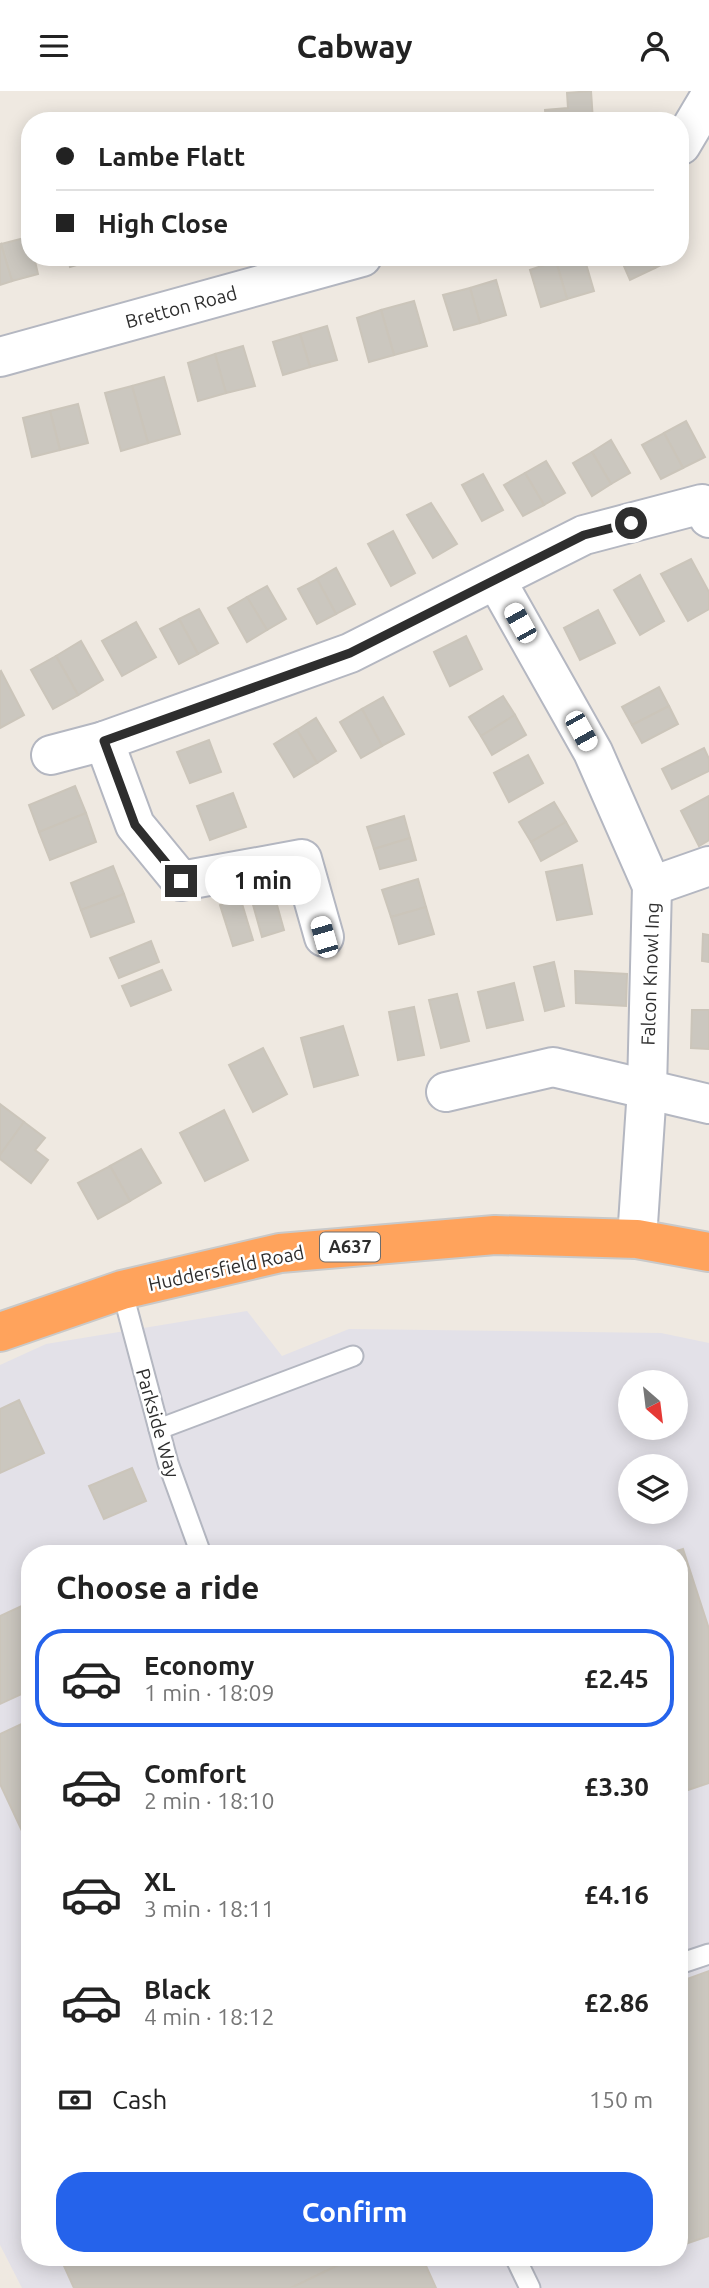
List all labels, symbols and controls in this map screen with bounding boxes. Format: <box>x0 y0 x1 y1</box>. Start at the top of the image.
icon: menu <box>35 27 73 65</box>
icon: person <box>636 27 674 65</box>
text: Cabway <box>297 28 412 64</box>
text: Lambe Flatt <box>98 142 245 171</box>
text: High Close <box>98 209 228 238</box>
street label: Bretton Road <box>123 282 239 332</box>
route start <box>615 507 647 539</box>
car <box>501 600 540 646</box>
car <box>562 708 601 754</box>
callout: 1 min <box>206 857 321 905</box>
route end <box>165 865 197 897</box>
text: 1 min <box>234 868 292 893</box>
street label: Falcon Knowl Ing <box>637 902 663 1046</box>
car <box>309 914 340 960</box>
road number: A637 <box>320 1233 380 1261</box>
street label: Huddersfield Road <box>146 1241 306 1295</box>
street label: Parkside Way <box>132 1366 184 1480</box>
north arrow <box>618 1370 688 1440</box>
map controls <box>618 1370 688 1524</box>
button: layers <box>618 1454 688 1524</box>
text: Choose a ride <box>56 1569 259 1605</box>
icon: car <box>60 1647 123 1710</box>
text: Economy <box>144 1651 254 1680</box>
text: £2.45 <box>584 1664 649 1693</box>
text: 1 min · 18:09 <box>144 1680 275 1705</box>
icon: car <box>60 1755 123 1818</box>
text: Comfort <box>144 1759 247 1788</box>
text: £3.30 <box>584 1772 649 1801</box>
text: 2 min · 18:10 <box>144 1788 275 1813</box>
icon: car <box>60 1863 123 1926</box>
text: XL <box>144 1867 175 1896</box>
text: £4.16 <box>584 1880 649 1909</box>
text: 3 min · 18:11 <box>144 1896 275 1921</box>
icon: car <box>60 1971 123 2034</box>
text: Black <box>144 1975 211 2004</box>
text: £2.86 <box>584 1988 649 2017</box>
text: 4 min · 18:12 <box>144 2004 275 2029</box>
icon: cash <box>56 2081 94 2119</box>
text: Cash <box>112 2085 167 2114</box>
text: 150 m <box>589 2087 653 2112</box>
button: Confirm <box>56 2172 653 2252</box>

